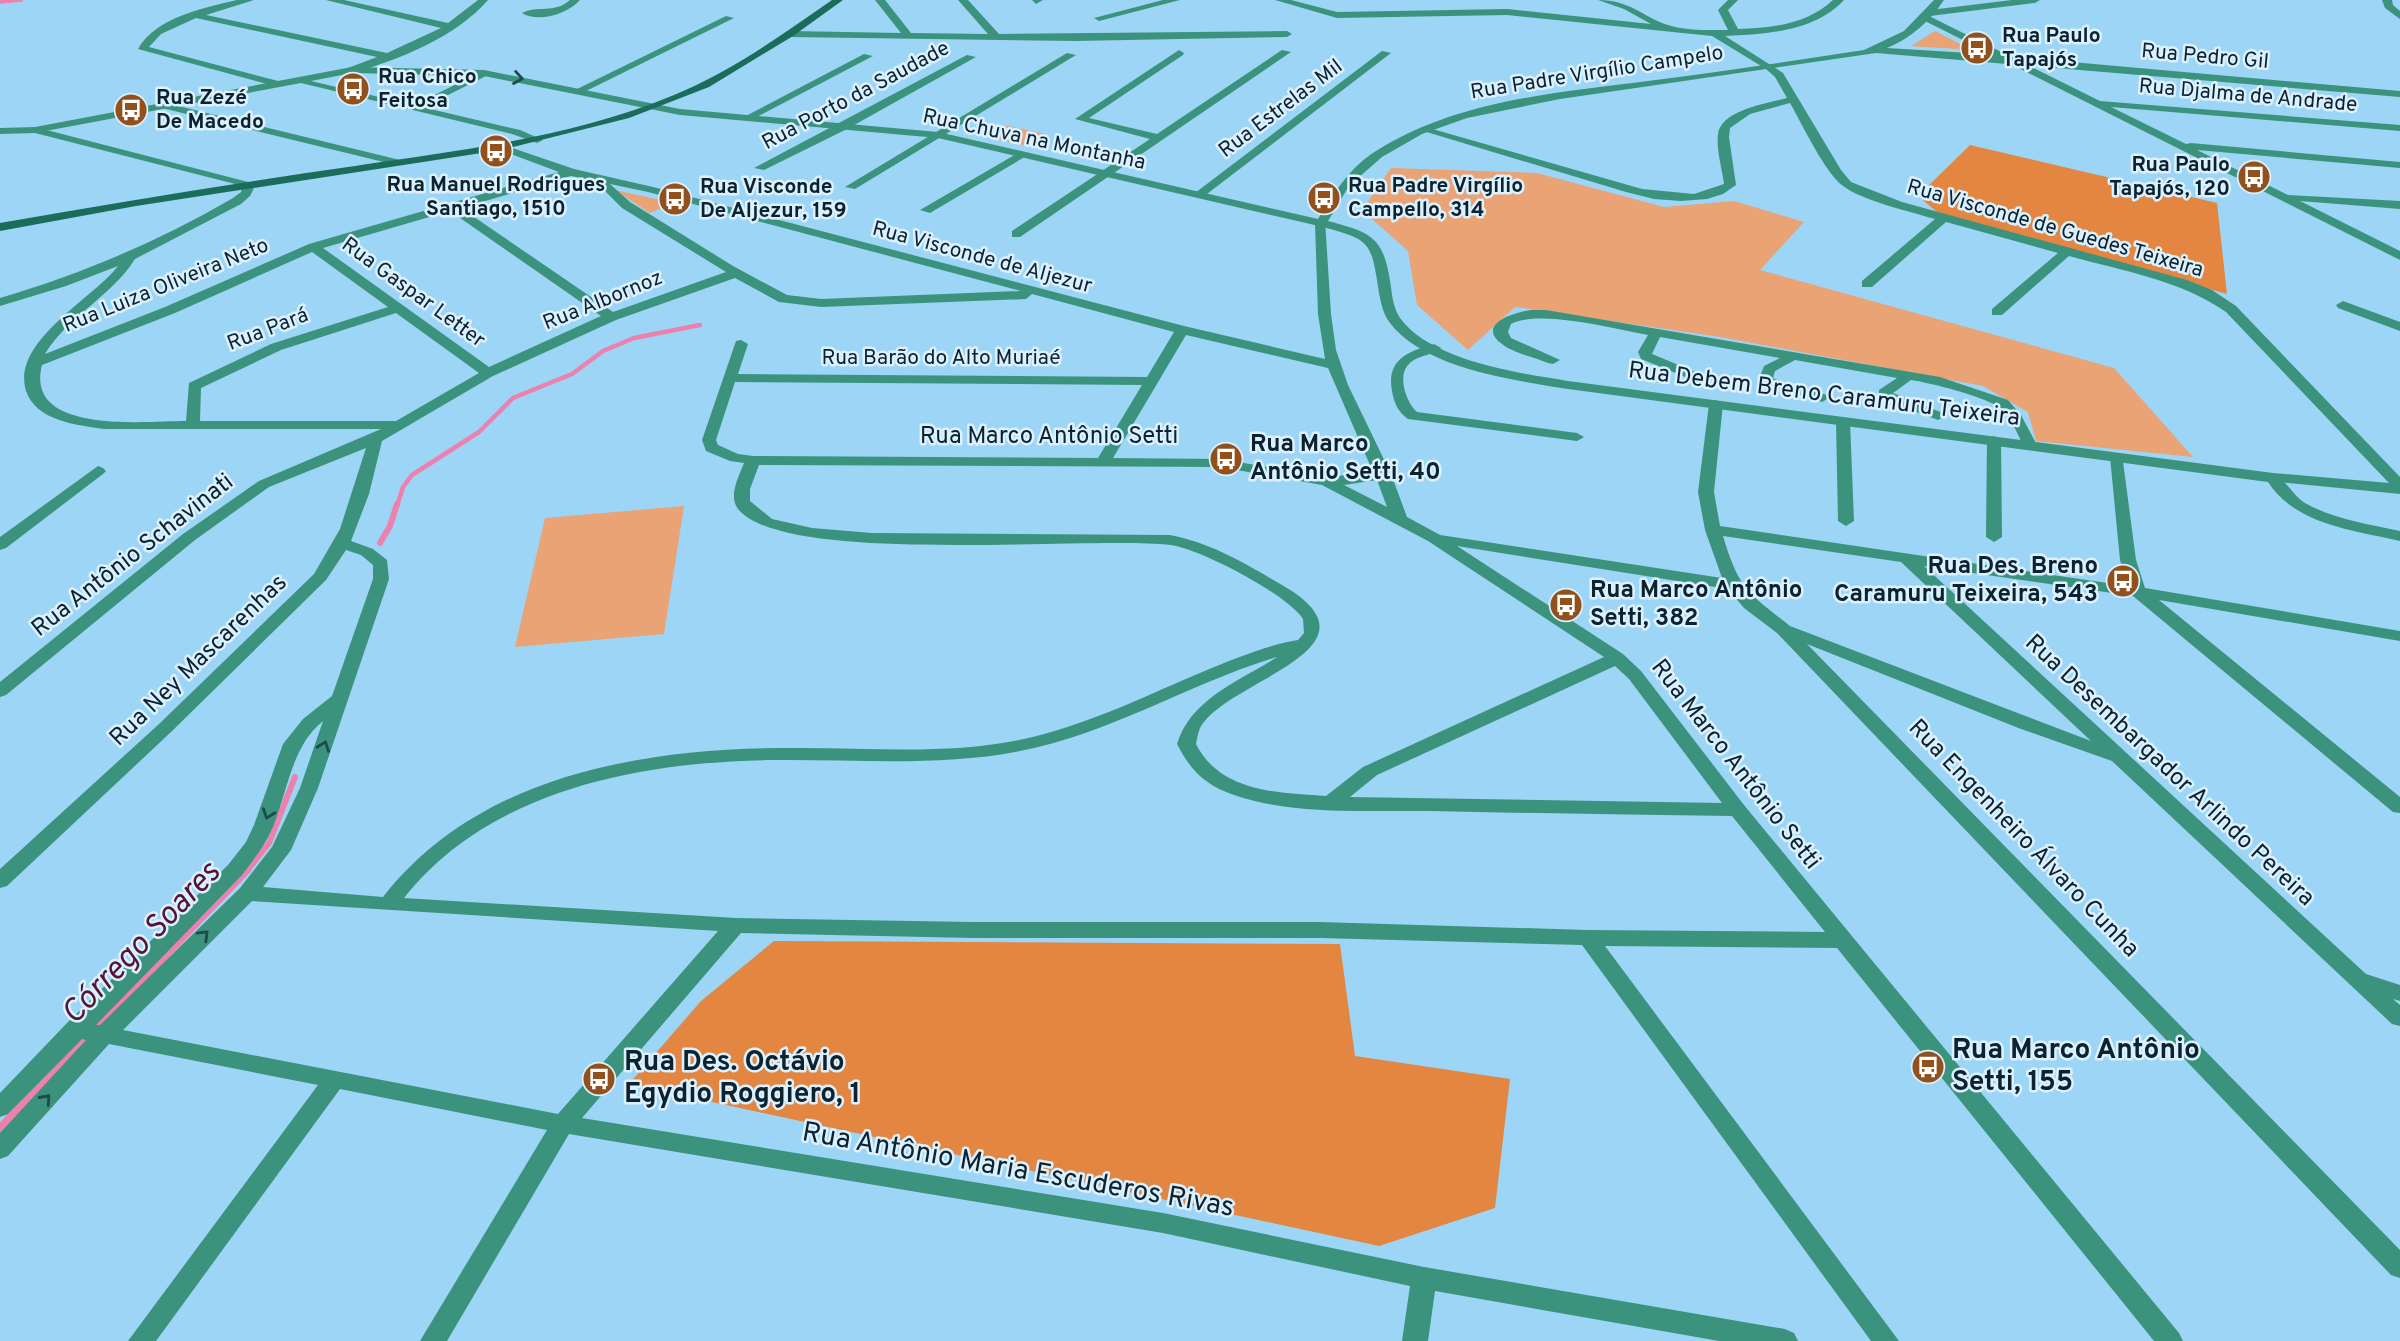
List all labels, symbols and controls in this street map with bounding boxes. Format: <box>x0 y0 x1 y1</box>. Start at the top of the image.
place label: Rua Paulo Tapajós <box>2002 23 2101 74</box>
bus stop icon: Rua Paulo Tapajós <box>1958 29 1996 67</box>
street label: Rua Porto da Saudade <box>757 35 955 157</box>
street label: Rua Pedro Gil <box>2140 38 2270 76</box>
street label: Rua Padre Virgílio Campelo <box>1469 40 1725 106</box>
street label: Rua Estrelas Mil <box>1214 54 1348 164</box>
place label: Rua Chico Feitosa <box>378 64 477 115</box>
bus stop icon: Rua Chico Feitosa <box>334 70 372 108</box>
one-way arrow <box>512 70 524 85</box>
street label: Rua Djalma de Andrade <box>2138 73 2358 119</box>
place label: Rua Zezé De Macedo <box>156 85 264 136</box>
bus stop icon: Rua Zezé De Macedo <box>112 91 150 129</box>
street label: Rua Chuva na Montanha <box>920 103 1148 177</box>
bus stop icon: Rua Manuel Rodrigues Santiago, 1510 <box>477 132 515 170</box>
place label: Rua Paulo Tapajós, 120 <box>2109 152 2230 203</box>
bus stop icon: Rua Paulo Tapajós, 120 <box>2235 158 2273 196</box>
place label: Rua Manuel Rodrigues Santiago, 1510 <box>387 172 605 223</box>
place label: Rua Padre Virgílio Campello, 314 <box>1348 173 1523 224</box>
place label: Rua Visconde De Aljezur, 159 <box>700 174 847 225</box>
street label: Rua Visconde de Guedes Teixeira <box>1904 174 2206 284</box>
bus stop icon: Rua Padre Virgílio Campello, 314 <box>1305 179 1343 217</box>
bus stop icon: Rua Visconde De Aljezur, 159 <box>656 180 694 218</box>
street label: Rua Visconde de Aljezur <box>869 216 1095 300</box>
street label: Rua Luiza Oliveira Neto <box>59 232 273 340</box>
street label: Rua Gaspar Letter <box>336 232 490 354</box>
street label: Rua Albornoz <box>539 265 667 337</box>
street label: Rua Pará <box>224 302 312 358</box>
street label: Rua Barão do Alto Muriaé <box>821 345 1061 372</box>
street label: Rua Debem Breno Caramuru Teixeira <box>1626 356 2022 434</box>
street label: Rua Marco Antônio Setti <box>920 422 1178 452</box>
place label: Rua Marco Antônio Setti, 40 <box>1250 430 1441 488</box>
bus stop icon: Rua Marco Antônio Setti, 40 <box>1207 440 1245 478</box>
street label: Rua Antônio Schavinati <box>26 468 240 644</box>
place label: Rua Des. Breno Caramuru Teixeira, 543 <box>1834 552 2098 610</box>
bus stop icon: Rua Des. Breno Caramuru Teixeira, 543 <box>2104 562 2142 600</box>
street label: Rua Ney Mascarenhas <box>104 569 294 753</box>
place label: Rua Marco Antônio Setti, 382 <box>1590 576 1802 634</box>
bus stop icon: Rua Marco Antônio Setti, 382 <box>1547 586 1585 624</box>
street label: Rua Desembargador Arlindo Pereira <box>2018 629 2320 913</box>
street label: Rua Marco Antônio Setti <box>1644 654 1826 876</box>
street label: Rua Engenheiro Álvaro Cunha <box>1901 712 2146 964</box>
one-way arrow <box>315 741 329 753</box>
one-way arrow <box>262 808 276 820</box>
water label: Córrego Soares <box>54 853 230 1034</box>
one-way arrow <box>196 931 209 944</box>
place label: Rua Marco Antônio Setti, 155 <box>1952 1033 2200 1101</box>
place label: Rua Des. Octávio Egydio Roggiero, 1 <box>624 1045 861 1113</box>
bus stop icon: Rua Marco Antônio Setti, 155 <box>1909 1048 1947 1086</box>
bus stop icon: Rua Des. Octávio Egydio Roggiero, 1 <box>580 1060 618 1098</box>
one-way arrow <box>38 1094 50 1107</box>
street label: Rua Antônio Maria Escuderos Rivas <box>799 1115 1237 1227</box>

